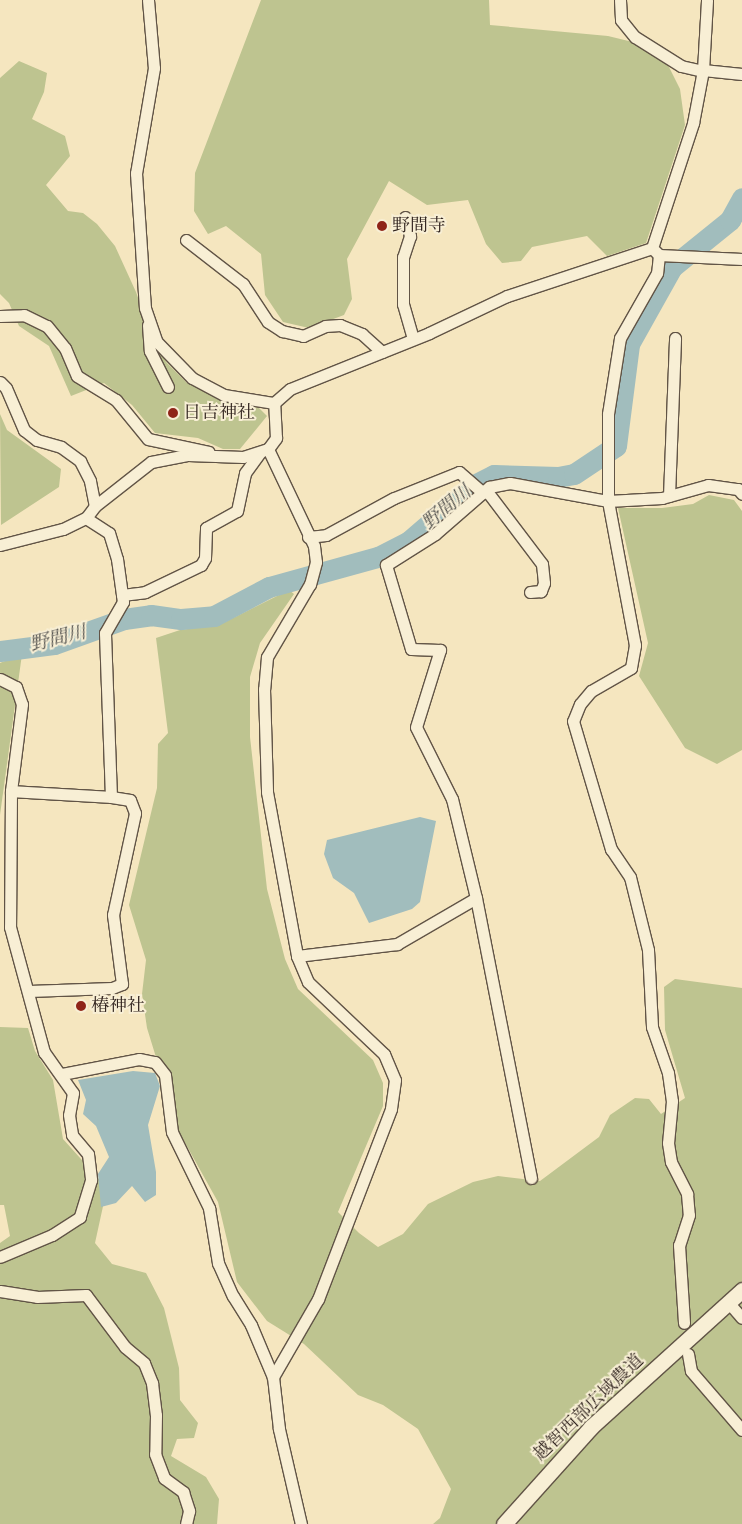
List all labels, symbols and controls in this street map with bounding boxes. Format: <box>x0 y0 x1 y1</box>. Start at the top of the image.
place label: 野間寺 <box>392 215 446 237</box>
marker: 野間寺 <box>376 220 388 232</box>
place label: 日吉神社 <box>183 402 255 424</box>
marker: 日吉神社 <box>167 407 179 419</box>
water label: 野間川 <box>418 481 476 535</box>
water label: 野間川 <box>28 621 88 657</box>
place label: 椿神社 <box>91 995 145 1017</box>
marker: 椿神社 <box>75 1000 87 1012</box>
street label: 越智西部広域農道 <box>530 1350 648 1466</box>

